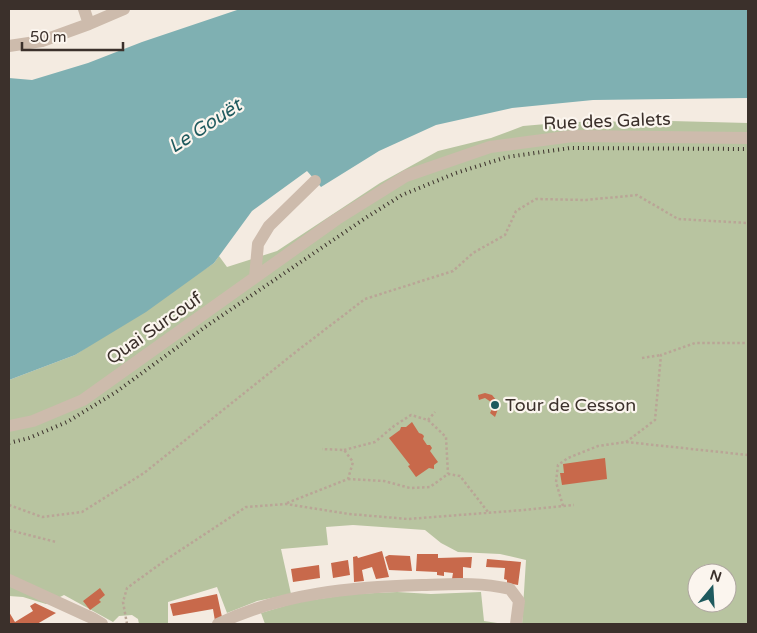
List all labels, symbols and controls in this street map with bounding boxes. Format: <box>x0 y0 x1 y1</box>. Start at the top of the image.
scale bar <box>22 20 124 52</box>
text: 50 m <box>30 28 67 46</box>
water label: Le Gouët <box>165 93 248 158</box>
street label: Rue des Galets <box>543 108 671 134</box>
street label: Quai Surcouf <box>102 287 206 369</box>
place label: Tour de Cesson <box>505 394 636 416</box>
marker: Tour de Cesson <box>489 399 501 411</box>
north arrow <box>687 563 737 613</box>
text: N <box>708 566 724 586</box>

